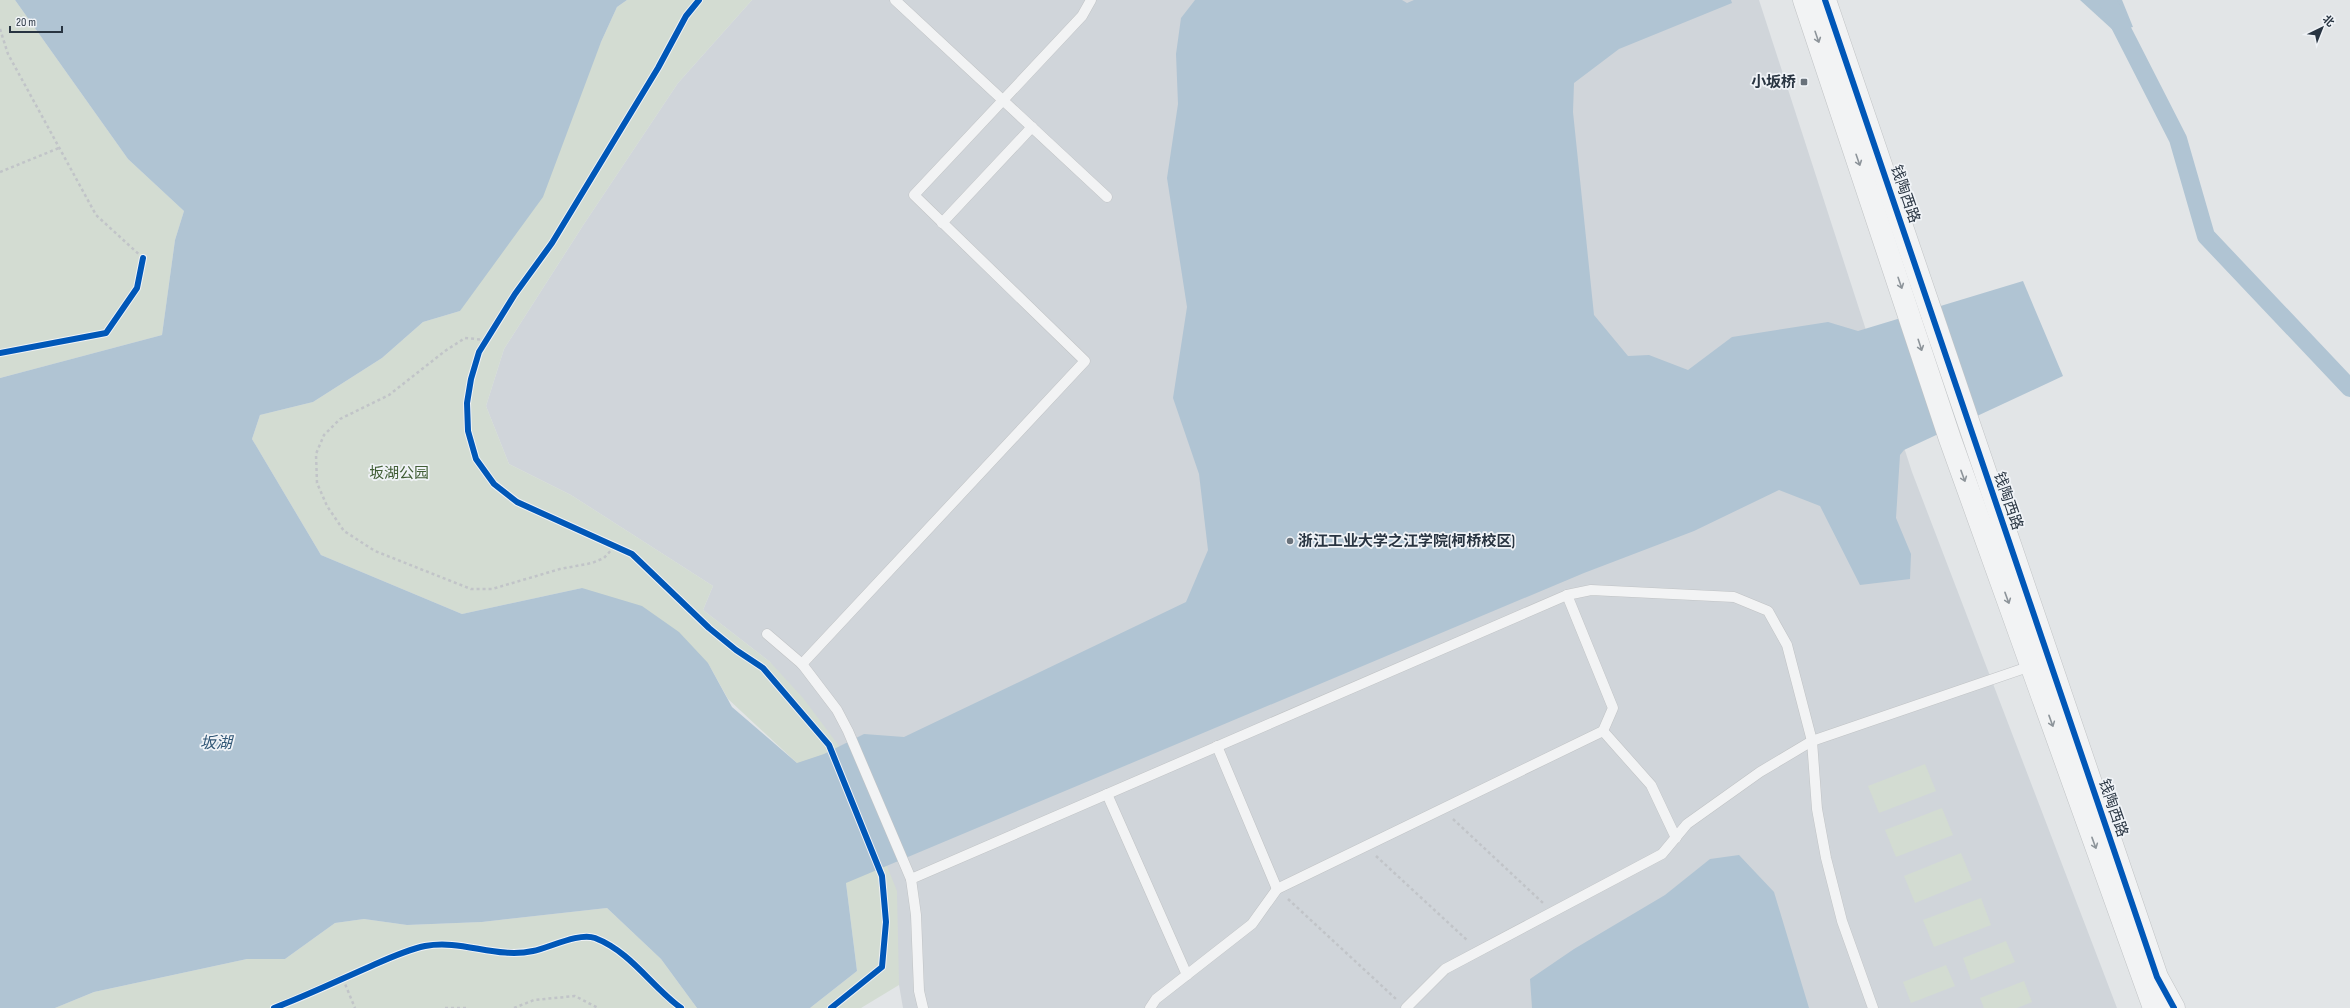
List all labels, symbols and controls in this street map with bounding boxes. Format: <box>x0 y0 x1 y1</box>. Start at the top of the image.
scale bar <box>10 8 62 34</box>
north arrow <box>2302 8 2342 48</box>
text: 北 <box>2320 13 2337 30</box>
text: 20 m <box>16 15 36 30</box>
one-way arrow <box>1813 31 1821 43</box>
place label: 小坂桥 <box>1751 73 1796 92</box>
marker: 小坂桥 <box>1799 77 1809 87</box>
one-way arrow <box>1855 154 1862 167</box>
street label: 钱陶西路 <box>1886 163 1924 225</box>
one-way arrow <box>1896 277 1904 289</box>
one-way arrow <box>1917 338 1924 351</box>
park label: 坂湖公园 <box>369 464 429 483</box>
one-way arrow <box>1960 469 1968 481</box>
street label: 钱陶西路 <box>1989 470 2027 532</box>
place label: 浙江工业大学之江学院(柯桥校区) <box>1298 532 1515 551</box>
marker: 浙江工业大学之江学院(柯桥校区) <box>1285 536 1295 546</box>
one-way arrow <box>2004 592 2011 605</box>
one-way arrow <box>2047 714 2055 726</box>
water label: 坂湖 <box>200 734 235 753</box>
street label: 钱陶西路 <box>2094 777 2132 839</box>
one-way arrow <box>2091 837 2098 850</box>

